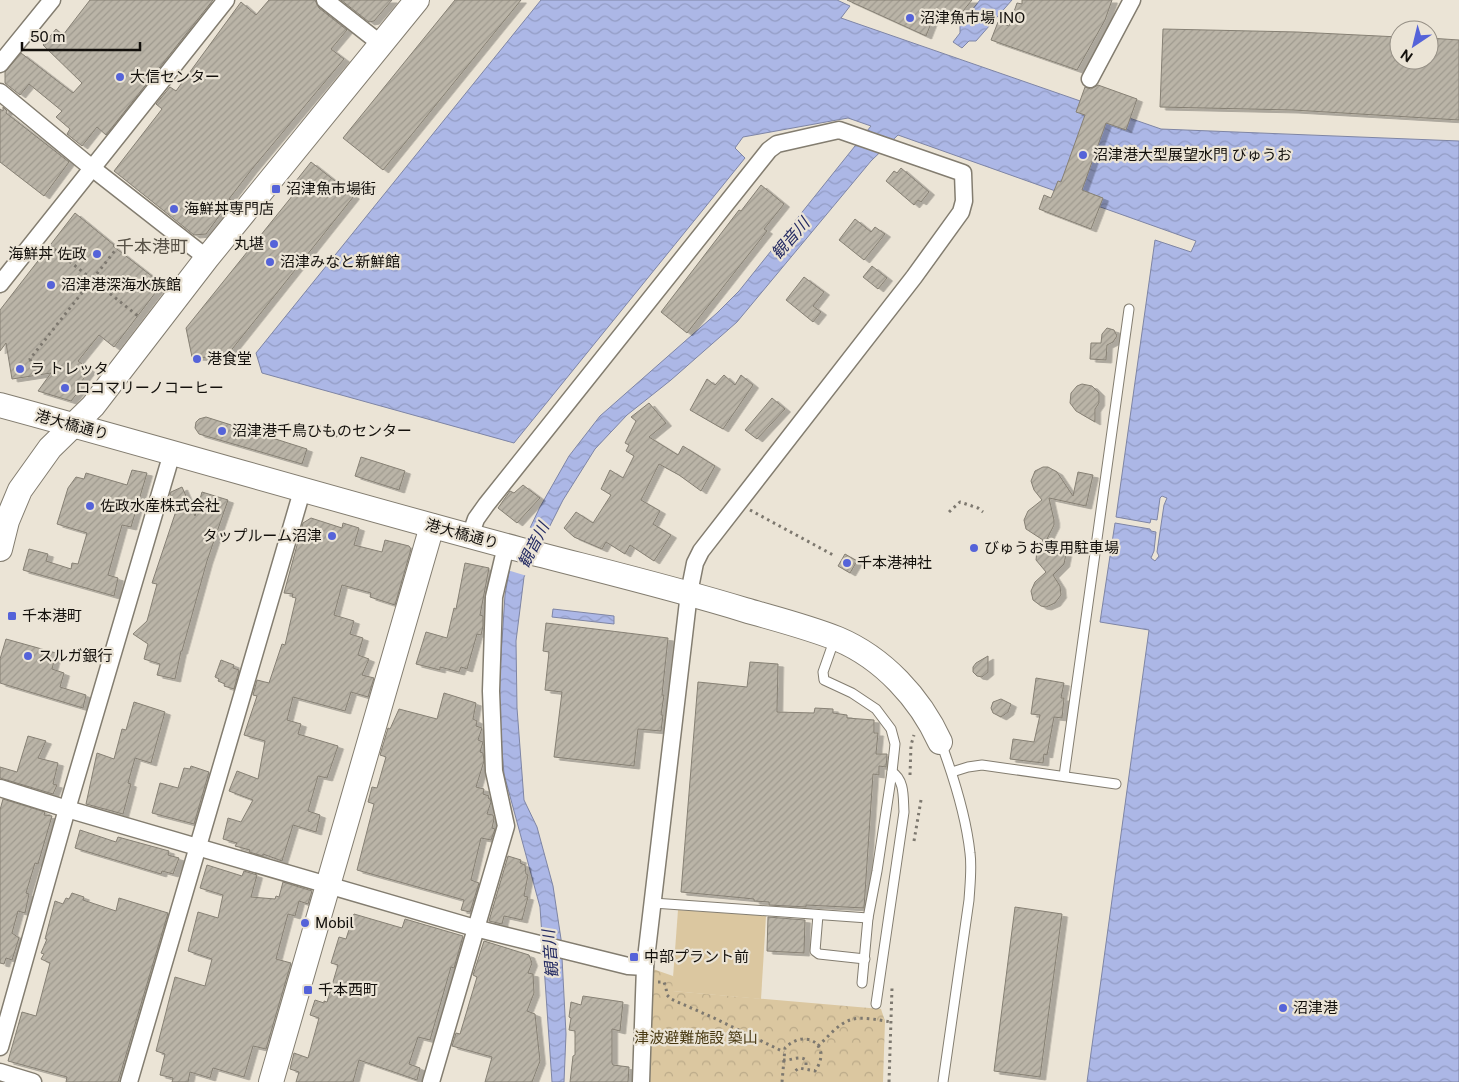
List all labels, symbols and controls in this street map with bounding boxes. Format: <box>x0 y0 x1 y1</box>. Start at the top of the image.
place label: 沼津魚市場 INO <box>920 9 1025 26</box>
marker: 沼津魚市場 INO <box>904 12 916 24</box>
scale bar <box>22 20 140 52</box>
north arrow <box>1389 20 1439 70</box>
text: 50 m <box>30 28 65 45</box>
text: N <box>1397 46 1416 65</box>
place label: 大信センター <box>130 68 220 85</box>
marker: 大信センター <box>114 71 126 83</box>
place label: 沼津港大型展望水門 びゅうお <box>1093 146 1292 163</box>
marker: 沼津港大型展望水門 びゅうお <box>1077 149 1089 161</box>
place label: 沼津魚市場街 <box>286 180 376 197</box>
marker: 沼津魚市場街 <box>270 183 282 195</box>
place label: 海鮮丼専門店 <box>184 200 274 217</box>
marker: 海鮮丼専門店 <box>168 203 180 215</box>
water label: 観音川 <box>767 212 815 263</box>
place label: 丸堪 <box>234 235 264 252</box>
district label: 千本港町 <box>116 236 188 257</box>
marker: 丸堪 <box>268 238 280 250</box>
place label: 海鮮丼 佐政 <box>8 245 87 262</box>
marker: 海鮮丼 佐政 <box>91 248 103 260</box>
place label: 沼津みなと新鮮館 <box>280 253 400 270</box>
marker: 沼津みなと新鮮館 <box>264 256 276 268</box>
place label: 沼津港深海水族館 <box>61 276 181 293</box>
marker: 沼津港深海水族館 <box>45 279 57 291</box>
place label: 港食堂 <box>207 350 252 367</box>
marker: 港食堂 <box>191 353 203 365</box>
place label: ラ トレッタ <box>30 360 109 377</box>
marker: ラ トレッタ <box>14 363 26 375</box>
place label: ロコマリーノコーヒー <box>75 379 224 396</box>
marker: ロコマリーノコーヒー <box>59 382 71 394</box>
street label: 港大橋通り <box>34 407 111 442</box>
place label: 沼津港千鳥ひものセンター <box>232 422 412 439</box>
marker: 沼津港千鳥ひものセンター <box>216 425 228 437</box>
place label: 佐政水産株式会社 <box>100 497 220 514</box>
marker: 佐政水産株式会社 <box>84 500 96 512</box>
street label: 港大橋通り <box>424 516 501 551</box>
water label: 観音川 <box>514 518 554 571</box>
place label: タップルーム沼津 <box>202 527 322 544</box>
marker: タップルーム沼津 <box>326 530 338 542</box>
place label: びゅうお専用駐車場 <box>984 539 1119 556</box>
marker: びゅうお専用駐車場 <box>968 542 980 554</box>
place label: 千本港神社 <box>857 554 932 571</box>
marker: 千本港神社 <box>841 557 853 569</box>
place label: 千本港町 <box>22 607 82 624</box>
marker: 千本港町 <box>6 610 18 622</box>
place label: スルガ銀行 <box>38 647 113 664</box>
marker: スルガ銀行 <box>22 650 34 662</box>
place label: Mobil <box>315 914 354 931</box>
marker: Mobil <box>299 917 311 929</box>
water label: 観音川 <box>539 927 562 979</box>
place label: 中部プラント前 <box>644 948 749 965</box>
marker: 中部プラント前 <box>628 951 640 963</box>
place label: 千本西町 <box>318 981 378 998</box>
marker: 千本西町 <box>302 984 314 996</box>
place label: 沼津港 <box>1293 999 1338 1016</box>
marker: 沼津港 <box>1277 1002 1289 1014</box>
park label: 津波避難施設 築山 <box>634 1029 758 1046</box>

